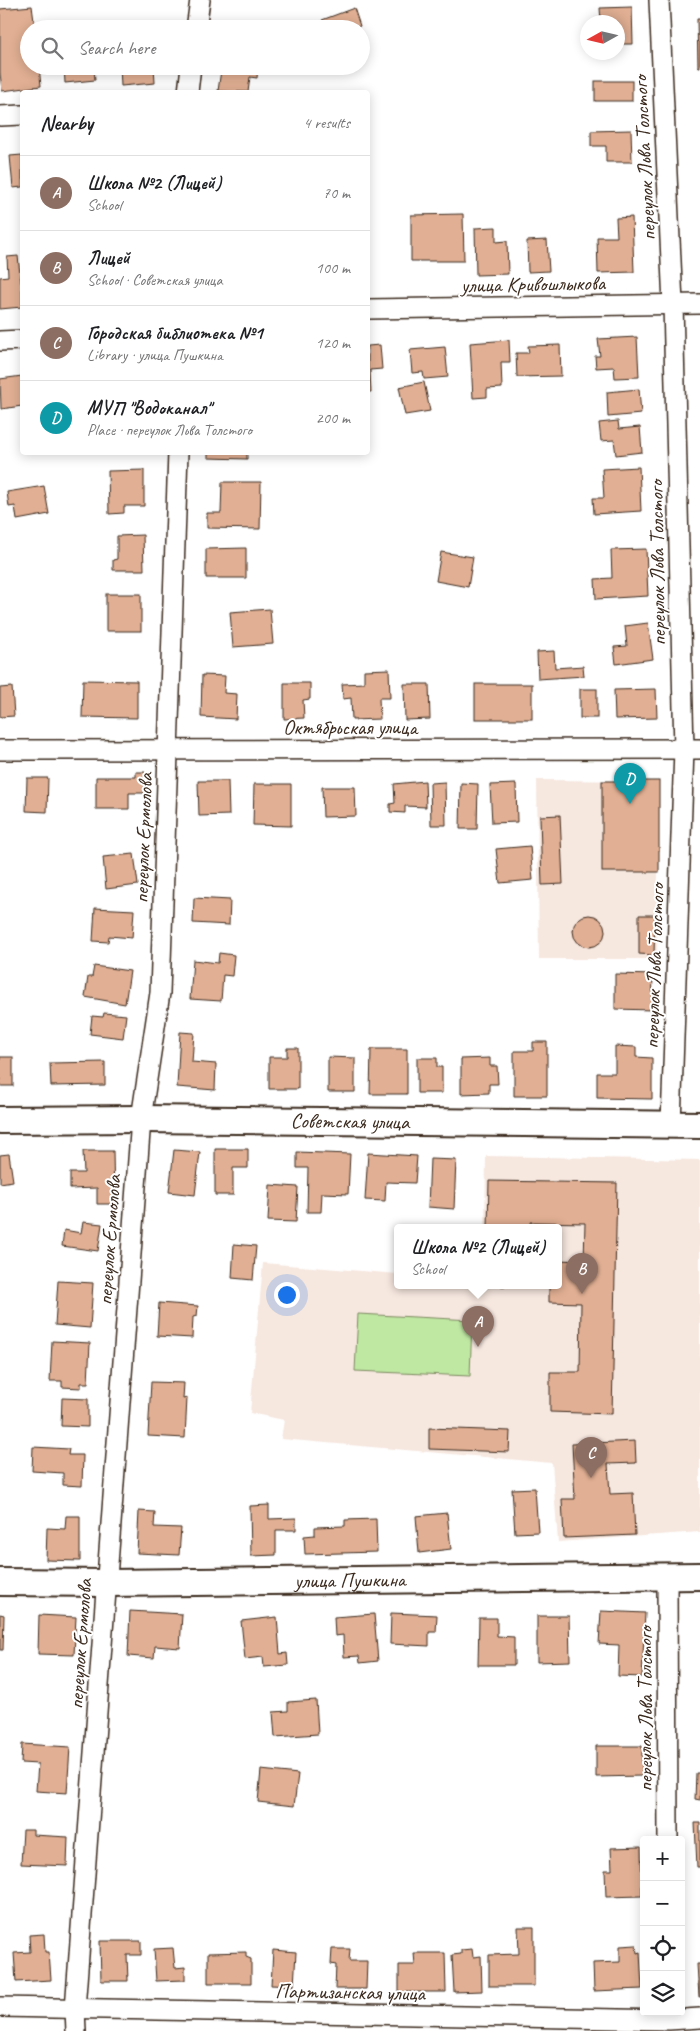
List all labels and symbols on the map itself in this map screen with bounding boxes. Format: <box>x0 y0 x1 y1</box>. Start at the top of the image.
north arrow <box>580 15 625 60</box>
street label: переулок Льва Толстого <box>627 72 661 241</box>
street label: улица Кривошлыкова <box>459 270 607 298</box>
street label: переулок Льва Толстого <box>643 477 671 646</box>
street label: Октябрьская улица <box>283 714 419 740</box>
pin: D <box>614 763 646 804</box>
street label: переулок Ермолова <box>128 770 158 904</box>
street label: переулок Льва Толстого <box>638 880 670 1049</box>
street label: Советская улица <box>291 1108 411 1135</box>
street label: переулок Ермолова <box>91 1172 127 1306</box>
pin: B <box>566 1253 598 1294</box>
your location <box>274 1282 300 1308</box>
pin: A <box>462 1306 494 1347</box>
pin: C <box>575 1437 607 1478</box>
street label: улица Пушкина <box>292 1566 408 1594</box>
street label: переулок Ермолова <box>62 1576 98 1710</box>
street label: переулок Льва Толстого <box>632 1624 658 1792</box>
street label: Партизанская улица <box>275 1978 427 2006</box>

